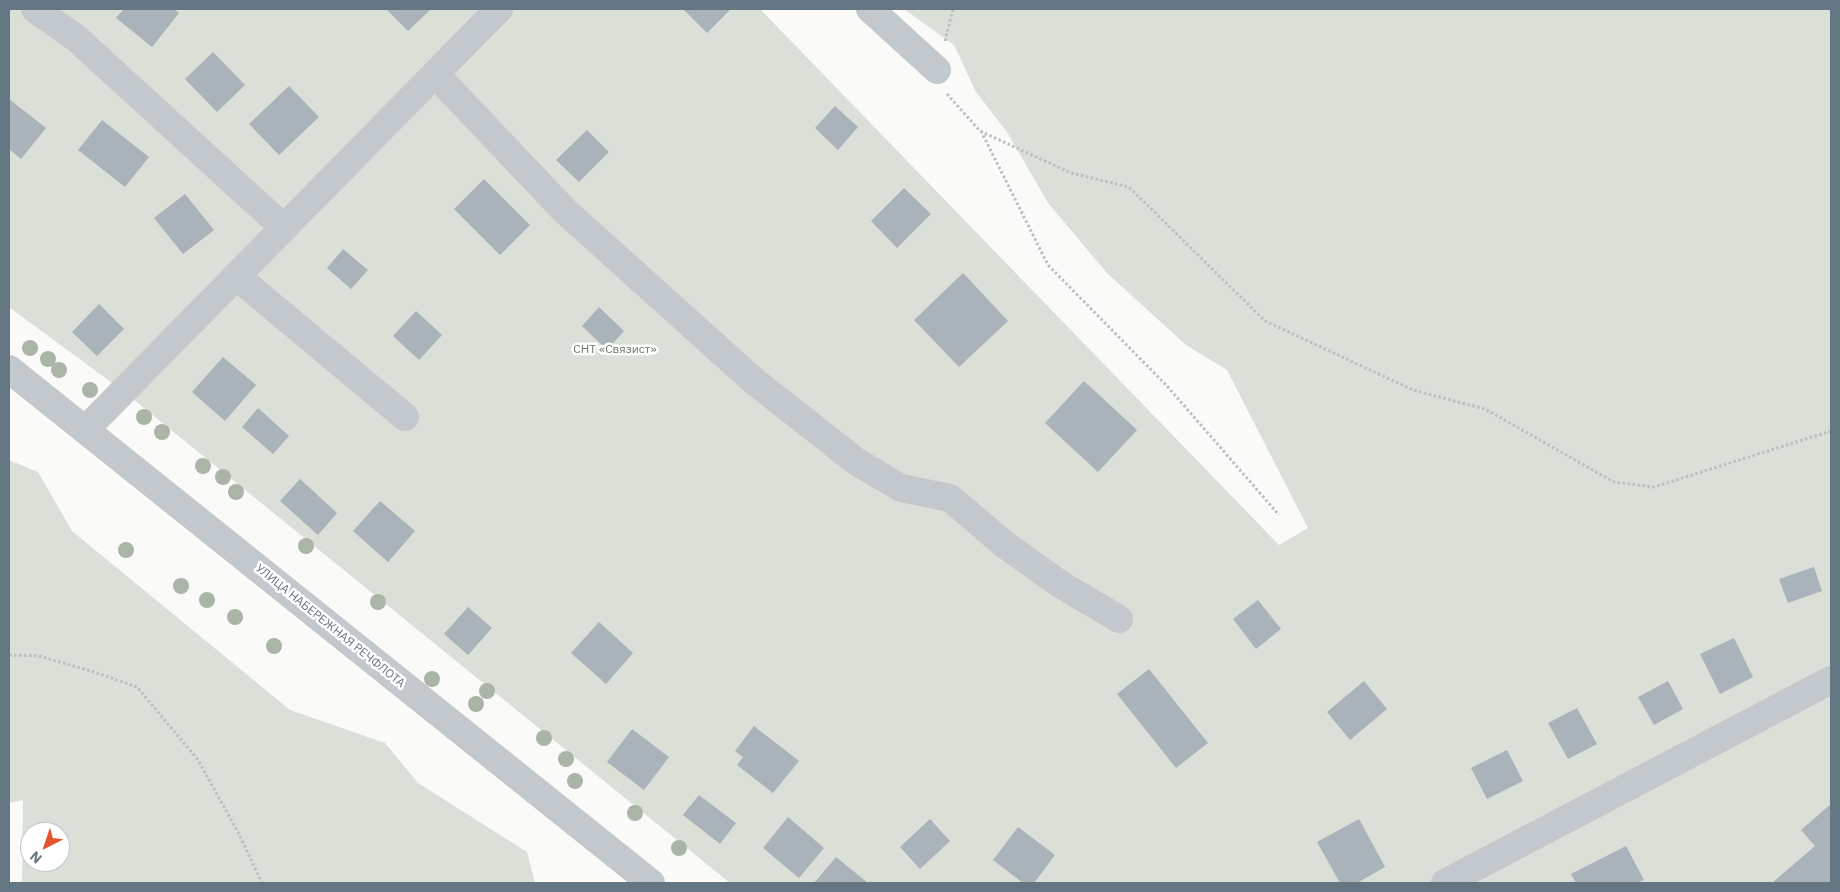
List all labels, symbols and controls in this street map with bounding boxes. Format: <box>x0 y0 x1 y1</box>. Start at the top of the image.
park label: СНТ «Связист» <box>573 343 657 357</box>
street label: УЛИЦА НАБЕРЕЖНАЯ РЕЧФЛОТА <box>252 561 408 691</box>
north arrow <box>20 822 70 872</box>
text: N <box>26 847 46 868</box>

